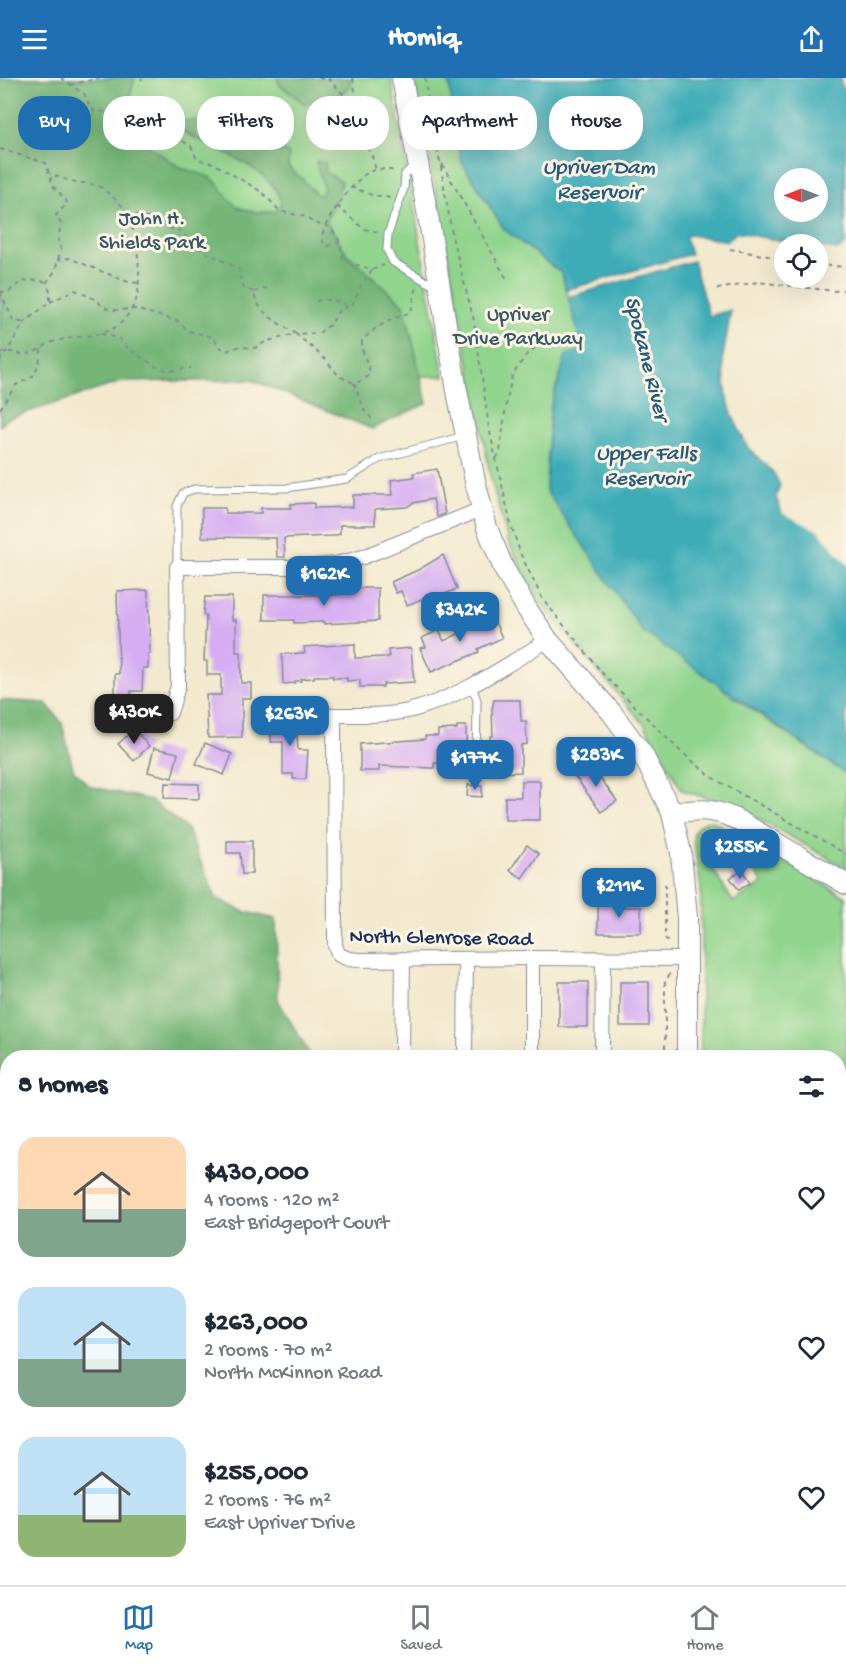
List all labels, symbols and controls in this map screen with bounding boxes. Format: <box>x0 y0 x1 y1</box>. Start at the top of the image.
icon: menu <box>18 23 51 56</box>
text: Homiq <box>388 23 458 55</box>
icon: share <box>795 23 828 56</box>
chip: Buy <box>18 96 91 150</box>
chip: Rent <box>103 96 185 150</box>
chip: Filters <box>197 96 294 150</box>
chip: New <box>306 96 389 150</box>
chip: Apartment <box>401 96 537 150</box>
chip: House <box>549 96 643 150</box>
water label: Upriver Dam Reservoir <box>543 156 656 207</box>
north arrow <box>774 168 828 222</box>
map controls <box>774 168 828 288</box>
park label: John H. Shields Park <box>99 208 208 257</box>
button: locate <box>774 234 828 288</box>
water label: Spokane River <box>617 294 674 428</box>
park label: Upriver Drive Parkway <box>451 304 583 353</box>
water label: Upper Falls Reservoir <box>596 442 698 493</box>
pin: $162K <box>282 556 366 607</box>
text: $162K <box>300 564 348 587</box>
pin: $342K <box>418 592 502 643</box>
text: $342K <box>435 600 485 623</box>
pin: $430K <box>92 694 176 745</box>
pin: $263K <box>248 696 332 747</box>
text: $430K <box>108 702 160 725</box>
text: $263K <box>265 704 315 727</box>
pin: $283K <box>554 737 638 788</box>
pin: $177K <box>433 740 517 791</box>
text: $283K <box>570 745 622 768</box>
text: $177K <box>451 748 499 771</box>
pin: $255K <box>698 829 782 880</box>
text: $255K <box>715 837 765 860</box>
pin: $211K <box>577 868 661 919</box>
text: $211K <box>596 876 642 899</box>
street label: North Glenrose Road <box>349 925 534 954</box>
icon: filters <box>795 1070 828 1103</box>
text: 8 homes <box>18 1071 107 1102</box>
text: $430,000 <box>204 1159 309 1190</box>
icon: home <box>66 1161 138 1233</box>
icon: heart <box>795 1181 828 1214</box>
text: 4 rooms · 120 m² <box>204 1190 339 1213</box>
text: East Bridgeport Court <box>204 1213 389 1236</box>
text: $263,000 <box>204 1309 308 1340</box>
icon: home <box>66 1311 138 1383</box>
icon: heart <box>795 1331 828 1364</box>
text: 2 rooms · 70 m² <box>204 1340 332 1363</box>
text: North McKinnon Road <box>204 1363 382 1386</box>
text: $255,000 <box>204 1459 308 1490</box>
icon: home <box>66 1461 138 1533</box>
icon: heart <box>795 1481 828 1514</box>
text: 2 rooms · 76 m² <box>204 1490 331 1513</box>
text: East Upriver Drive <box>204 1513 355 1536</box>
tab: Map <box>122 1601 155 1656</box>
tab: Saved <box>400 1601 441 1656</box>
tab: Home <box>686 1601 723 1656</box>

